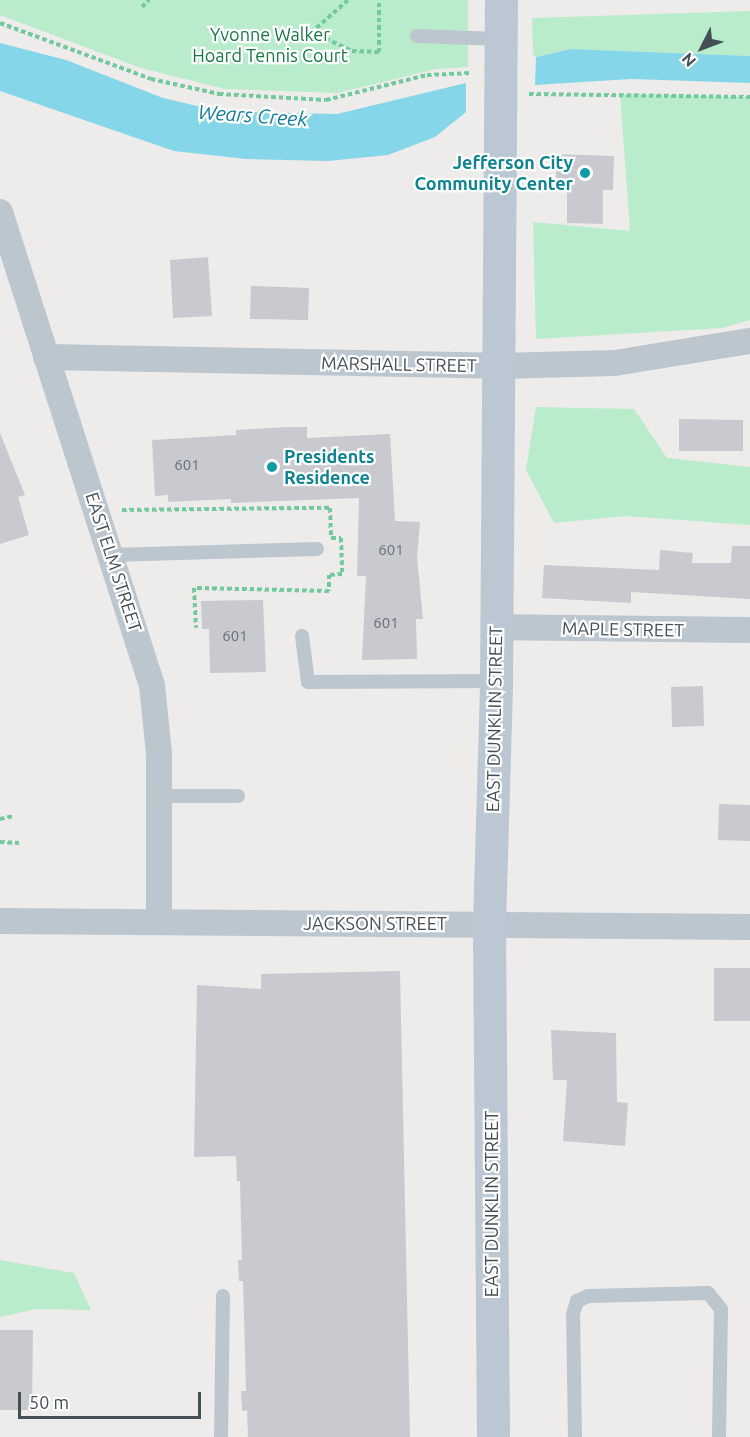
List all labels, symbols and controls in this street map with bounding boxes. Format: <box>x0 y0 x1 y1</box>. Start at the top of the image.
north arrow <box>672 18 732 78</box>
park label: Yvonne Walker Hoard Tennis Court <box>192 24 348 66</box>
text: N <box>678 50 699 71</box>
water label: Wears Creek <box>197 99 309 131</box>
place label: Jefferson City Community Center <box>415 152 573 195</box>
marker: Jefferson City Community Center <box>578 166 592 180</box>
street label: MARSHALL STREET <box>321 352 477 376</box>
place label: Presidents Residence <box>284 446 374 488</box>
house number: 601 <box>174 456 200 474</box>
marker: Presidents Residence <box>265 460 279 474</box>
street label: EAST ELM STREET <box>81 489 147 635</box>
house number: 601 <box>378 541 404 559</box>
house number: 601 <box>373 614 399 632</box>
street label: MAPLE STREET <box>562 617 684 641</box>
street label: EAST DUNKLIN STREET <box>482 626 506 812</box>
house number: 601 <box>222 627 248 645</box>
street label: JACKSON STREET <box>303 912 447 934</box>
street label: EAST DUNKLIN STREET <box>480 1111 502 1297</box>
scale bar <box>21 1380 204 1418</box>
text: 50 m <box>29 1392 69 1412</box>

